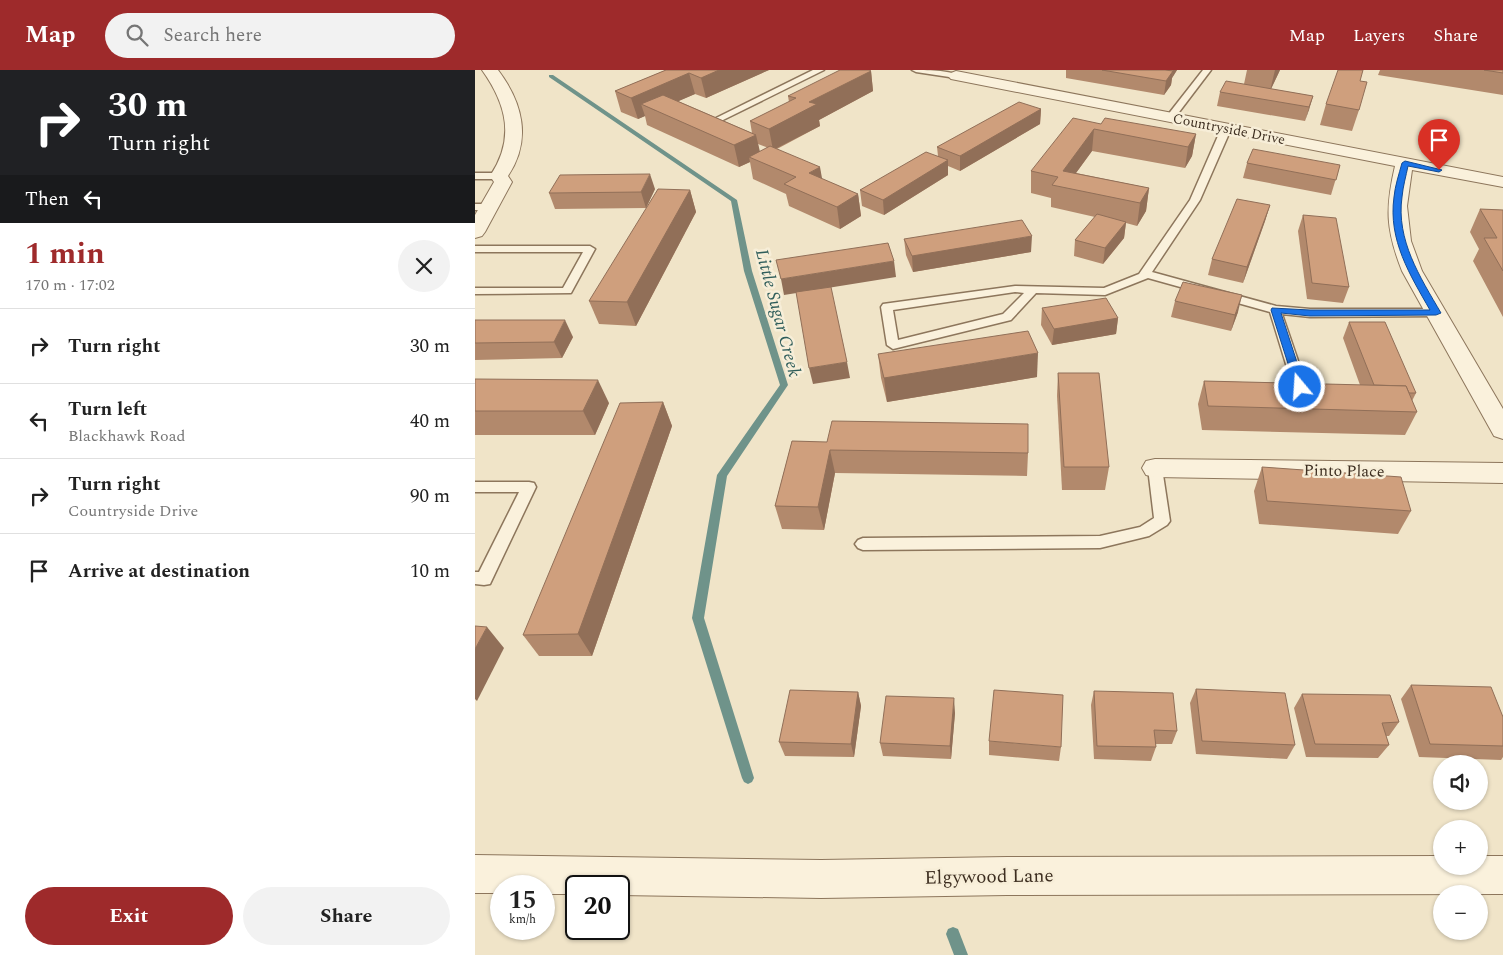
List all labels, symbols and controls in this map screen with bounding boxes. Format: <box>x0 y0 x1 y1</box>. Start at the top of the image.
search box <box>105 13 455 58</box>
text: Map <box>25 17 75 53</box>
icon: search <box>123 21 151 49</box>
text: Search here <box>163 21 262 50</box>
text: Map <box>1289 22 1325 49</box>
text: Layers <box>1353 22 1405 49</box>
text: Share <box>1433 22 1478 49</box>
text: 30 m <box>108 79 188 132</box>
icon: right <box>25 90 90 155</box>
street label: Countryside Drive <box>1171 108 1287 150</box>
pin <box>1418 119 1460 170</box>
icon: arrive <box>1425 126 1453 154</box>
text: Turn right <box>108 127 210 160</box>
text: Then <box>25 185 69 214</box>
icon: left <box>79 185 107 213</box>
text: 1 min <box>25 231 105 277</box>
button: close <box>398 240 450 292</box>
water label: Little Sugar Creek <box>748 246 808 381</box>
text: 170 m · 17:02 <box>25 273 115 297</box>
icon: right <box>25 332 53 360</box>
text: Turn right <box>68 332 161 361</box>
text: 30 m <box>410 332 450 361</box>
position arrow <box>1273 360 1325 412</box>
text: Turn left <box>68 395 147 424</box>
icon: left <box>25 407 53 435</box>
text: 40 m <box>410 407 450 436</box>
text: Blackhawk Road <box>68 424 185 448</box>
street label: Pinto Place <box>1303 458 1385 484</box>
text: Turn right <box>68 470 161 499</box>
icon: right <box>25 482 53 510</box>
text: 90 m <box>410 482 450 511</box>
text: Countryside Drive <box>68 499 198 523</box>
icon: arrive <box>25 557 53 585</box>
text: Arrive at destination <box>68 557 250 586</box>
text: 10 m <box>410 557 450 586</box>
map controls <box>1433 755 1488 940</box>
button: sound <box>1433 755 1488 810</box>
button: + <box>1433 820 1488 875</box>
street label: Elgywood Lane <box>924 861 1054 893</box>
speed limit sign: 20 <box>565 875 630 940</box>
text: 15 <box>508 882 537 920</box>
button: − <box>1433 885 1488 940</box>
button: Exit <box>25 887 233 945</box>
button: Share <box>243 887 450 945</box>
text: km/h <box>509 910 536 929</box>

